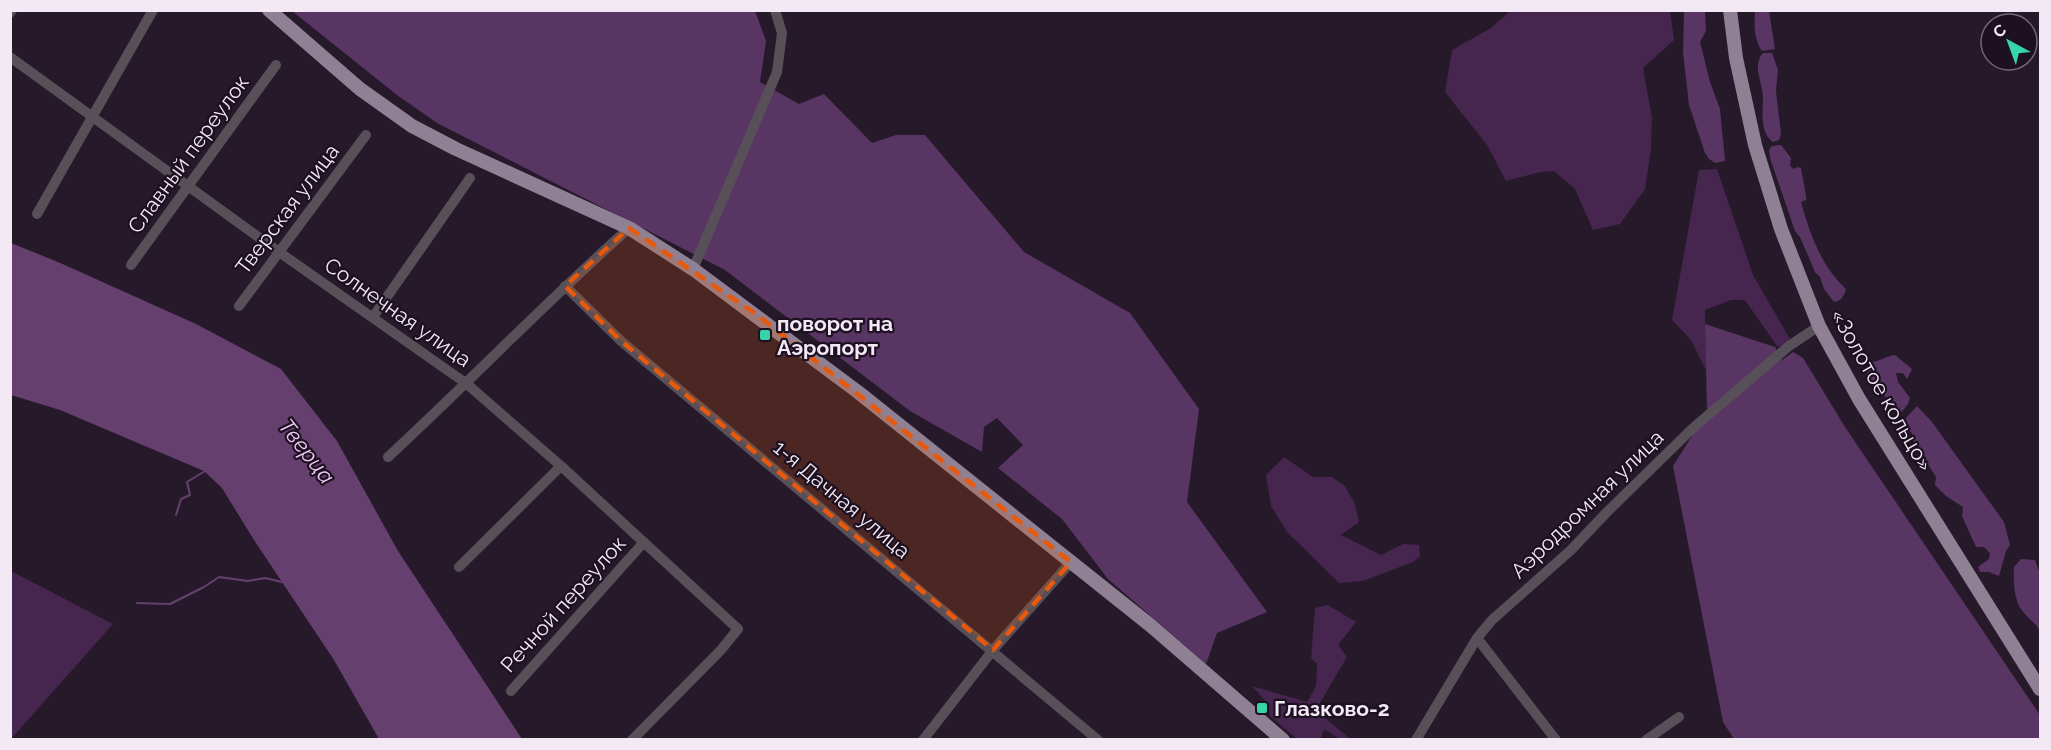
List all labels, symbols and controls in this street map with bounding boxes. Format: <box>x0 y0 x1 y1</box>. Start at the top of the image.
north arrow <box>1979 12 2039 72</box>
text: С <box>1989 20 2010 42</box>
street label: Славный переулок <box>122 70 254 238</box>
street label: Тверская улица <box>230 139 344 279</box>
street label: Солнечная улица <box>320 252 476 372</box>
street label: «Золотое кольцо» <box>1826 305 1938 475</box>
place label: поворот на Аэропорт <box>777 311 893 360</box>
marker: поворот на Аэропорт <box>758 328 772 342</box>
water label: Тверца <box>274 413 340 489</box>
street label: Аэродромная улица <box>1506 425 1668 583</box>
street label: 1-я Дачная улица <box>769 435 915 563</box>
street label: Речной переулок <box>495 531 631 677</box>
place label: Глазково-2 <box>1274 696 1390 721</box>
marker: Глазково-2 <box>1255 701 1269 715</box>

